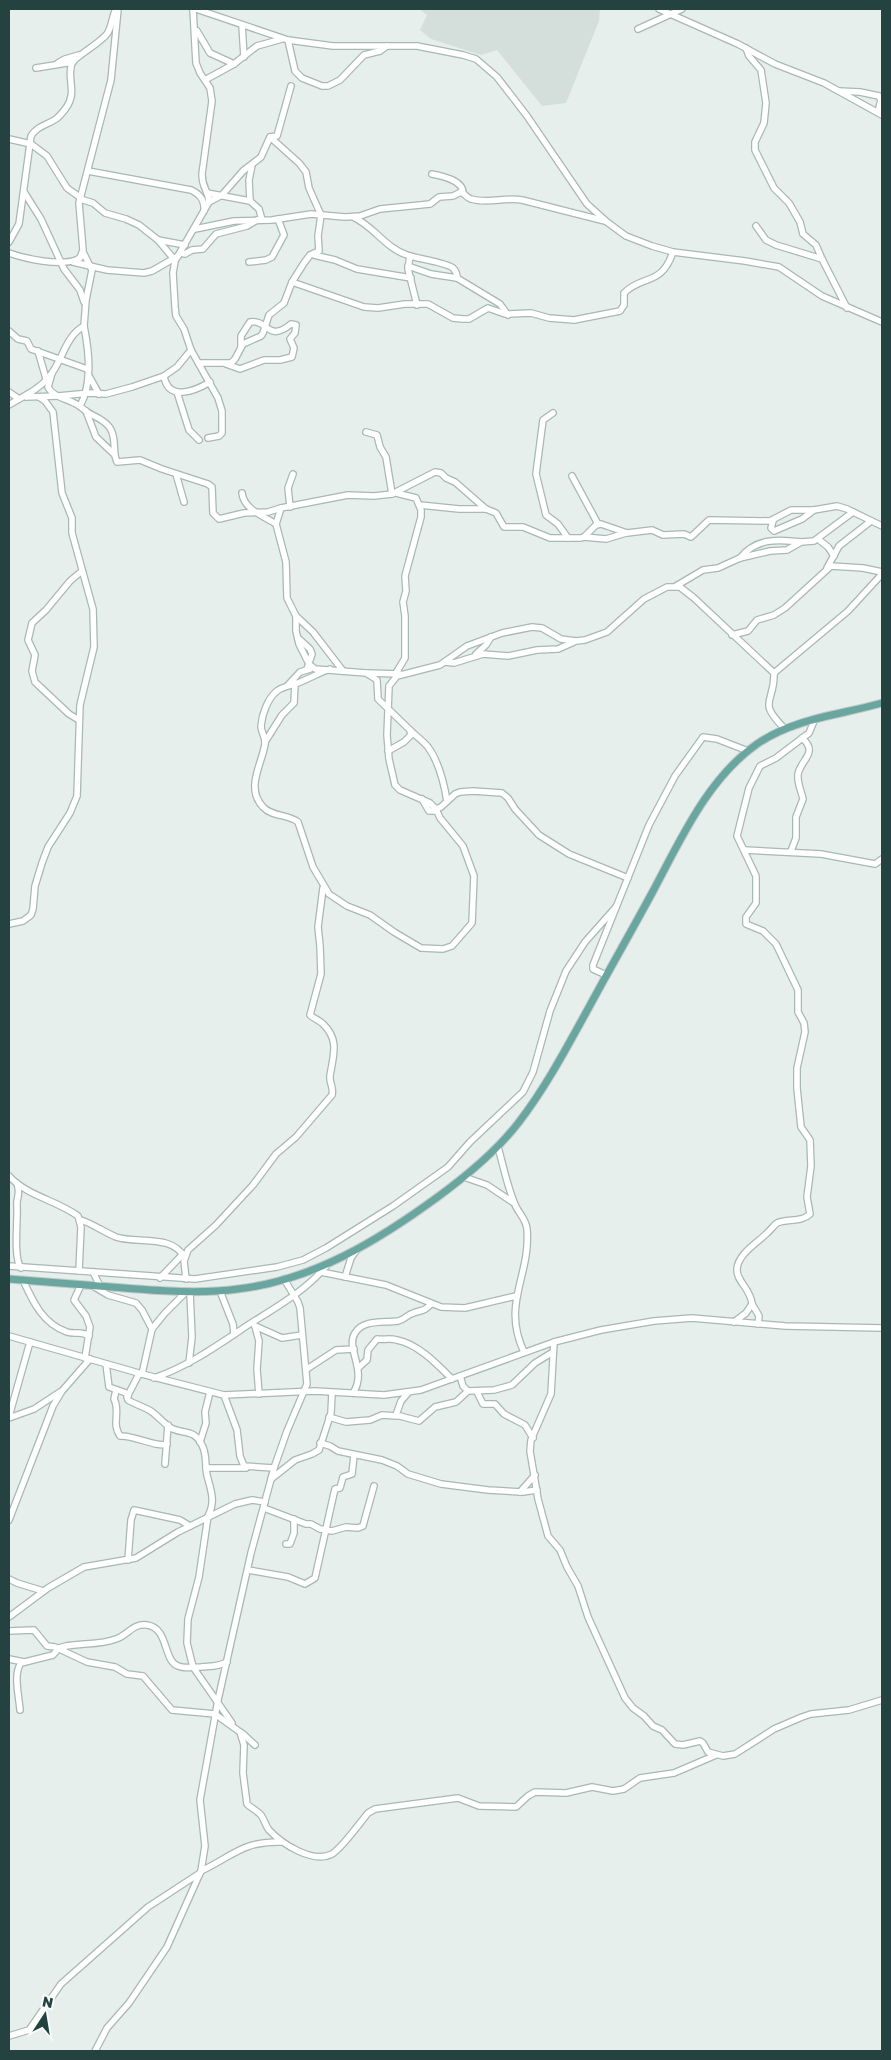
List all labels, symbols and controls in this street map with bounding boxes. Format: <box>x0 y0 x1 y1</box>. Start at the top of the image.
north arrow <box>20 1990 70 2040</box>
text: N <box>41 1992 55 2011</box>

